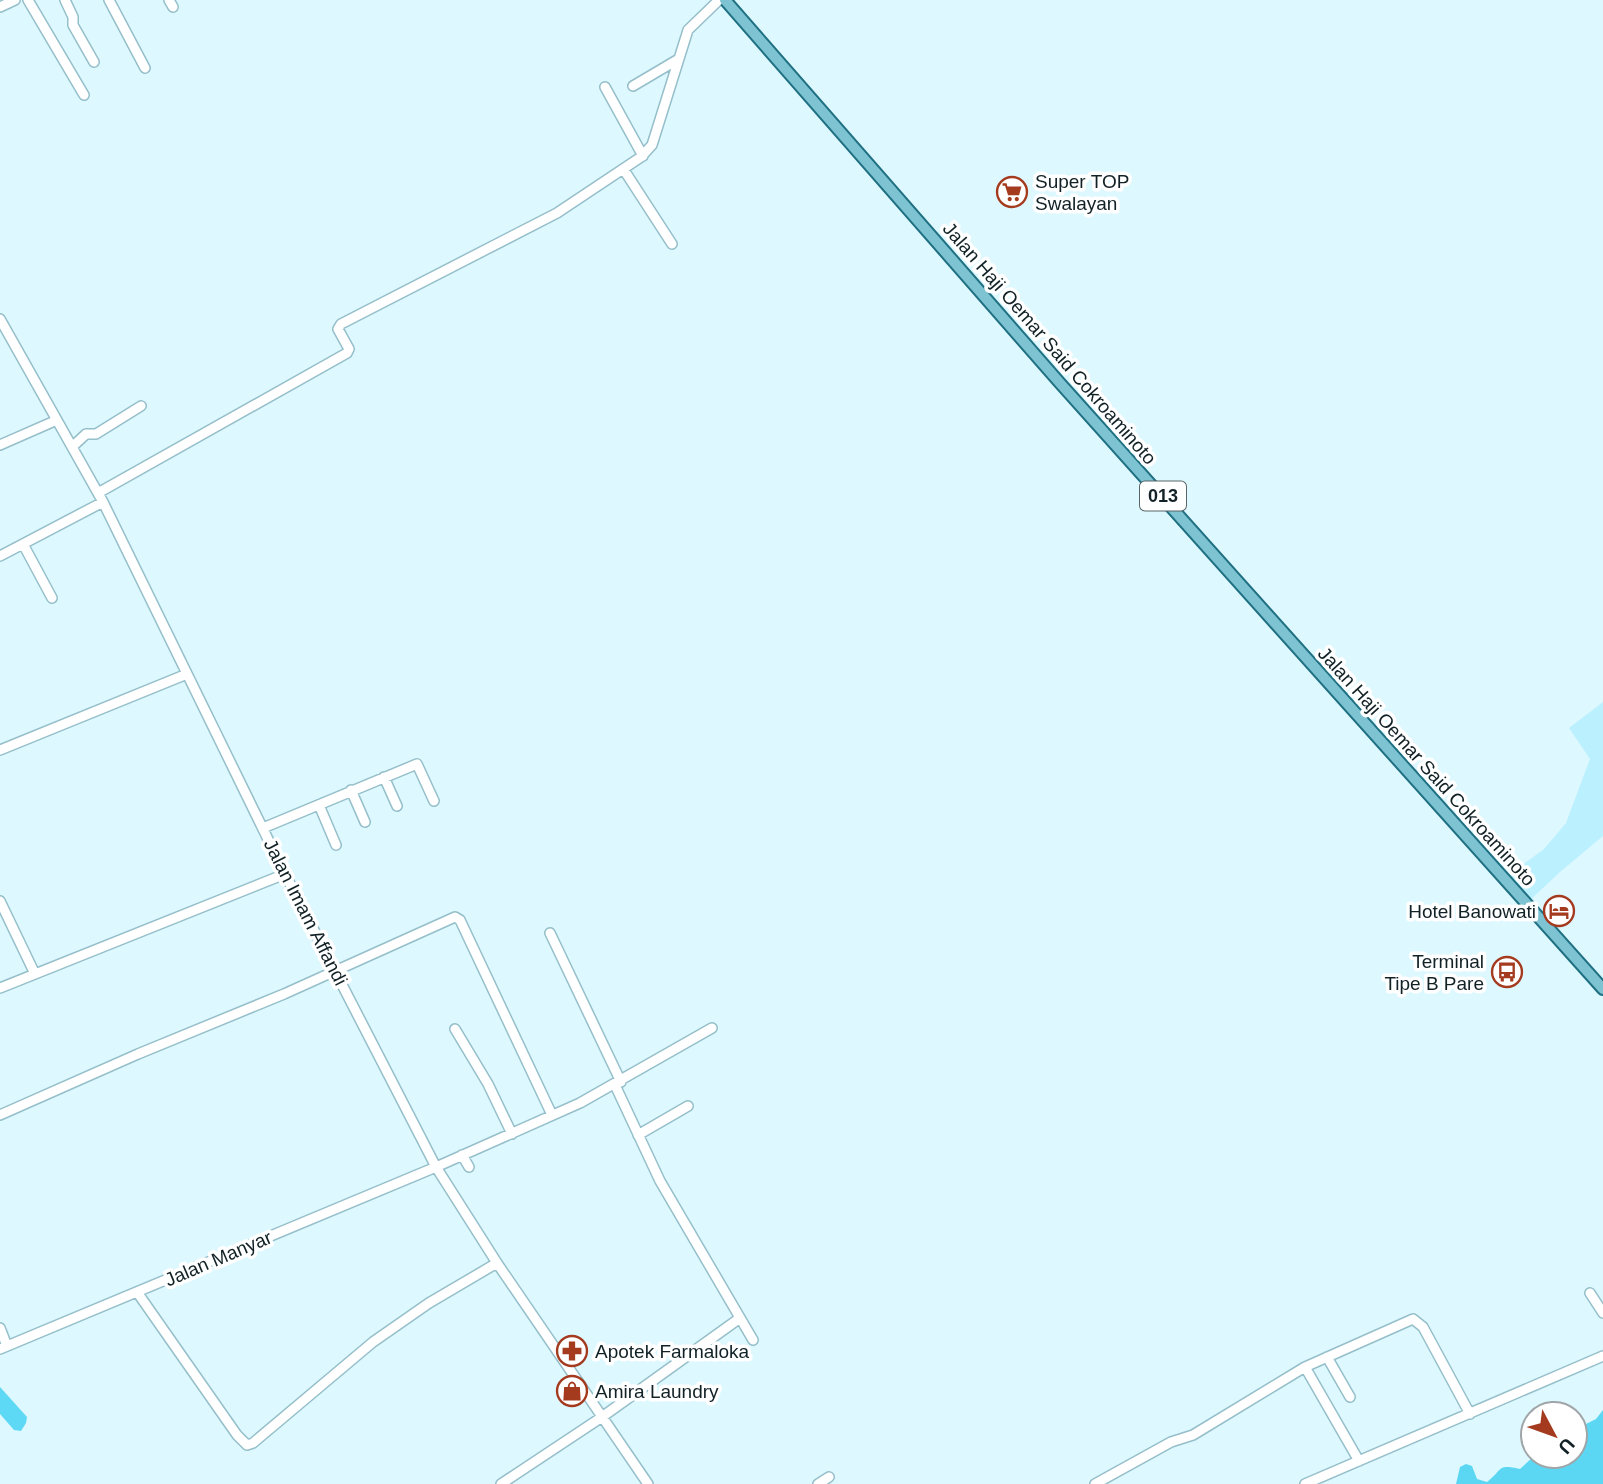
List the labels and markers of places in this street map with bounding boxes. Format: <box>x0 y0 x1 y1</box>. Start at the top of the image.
place label: Super TOP Swalayan <box>1035 171 1129 214</box>
supermarket icon: Super TOP Swalayan <box>995 175 1029 209</box>
hotel icon: Hotel Banowati <box>1542 894 1576 928</box>
place label: Hotel Banowati <box>1408 901 1536 922</box>
place label: Terminal Tipe B Pare <box>1384 951 1484 994</box>
bus stop icon: Terminal Tipe B Pare <box>1490 955 1524 989</box>
pharmacy icon: Apotek Farmaloka <box>555 1334 589 1368</box>
place label: Apotek Farmaloka <box>595 1341 750 1362</box>
shop icon: Amira Laundry <box>555 1374 589 1408</box>
place label: Amira Laundry <box>595 1381 719 1402</box>

